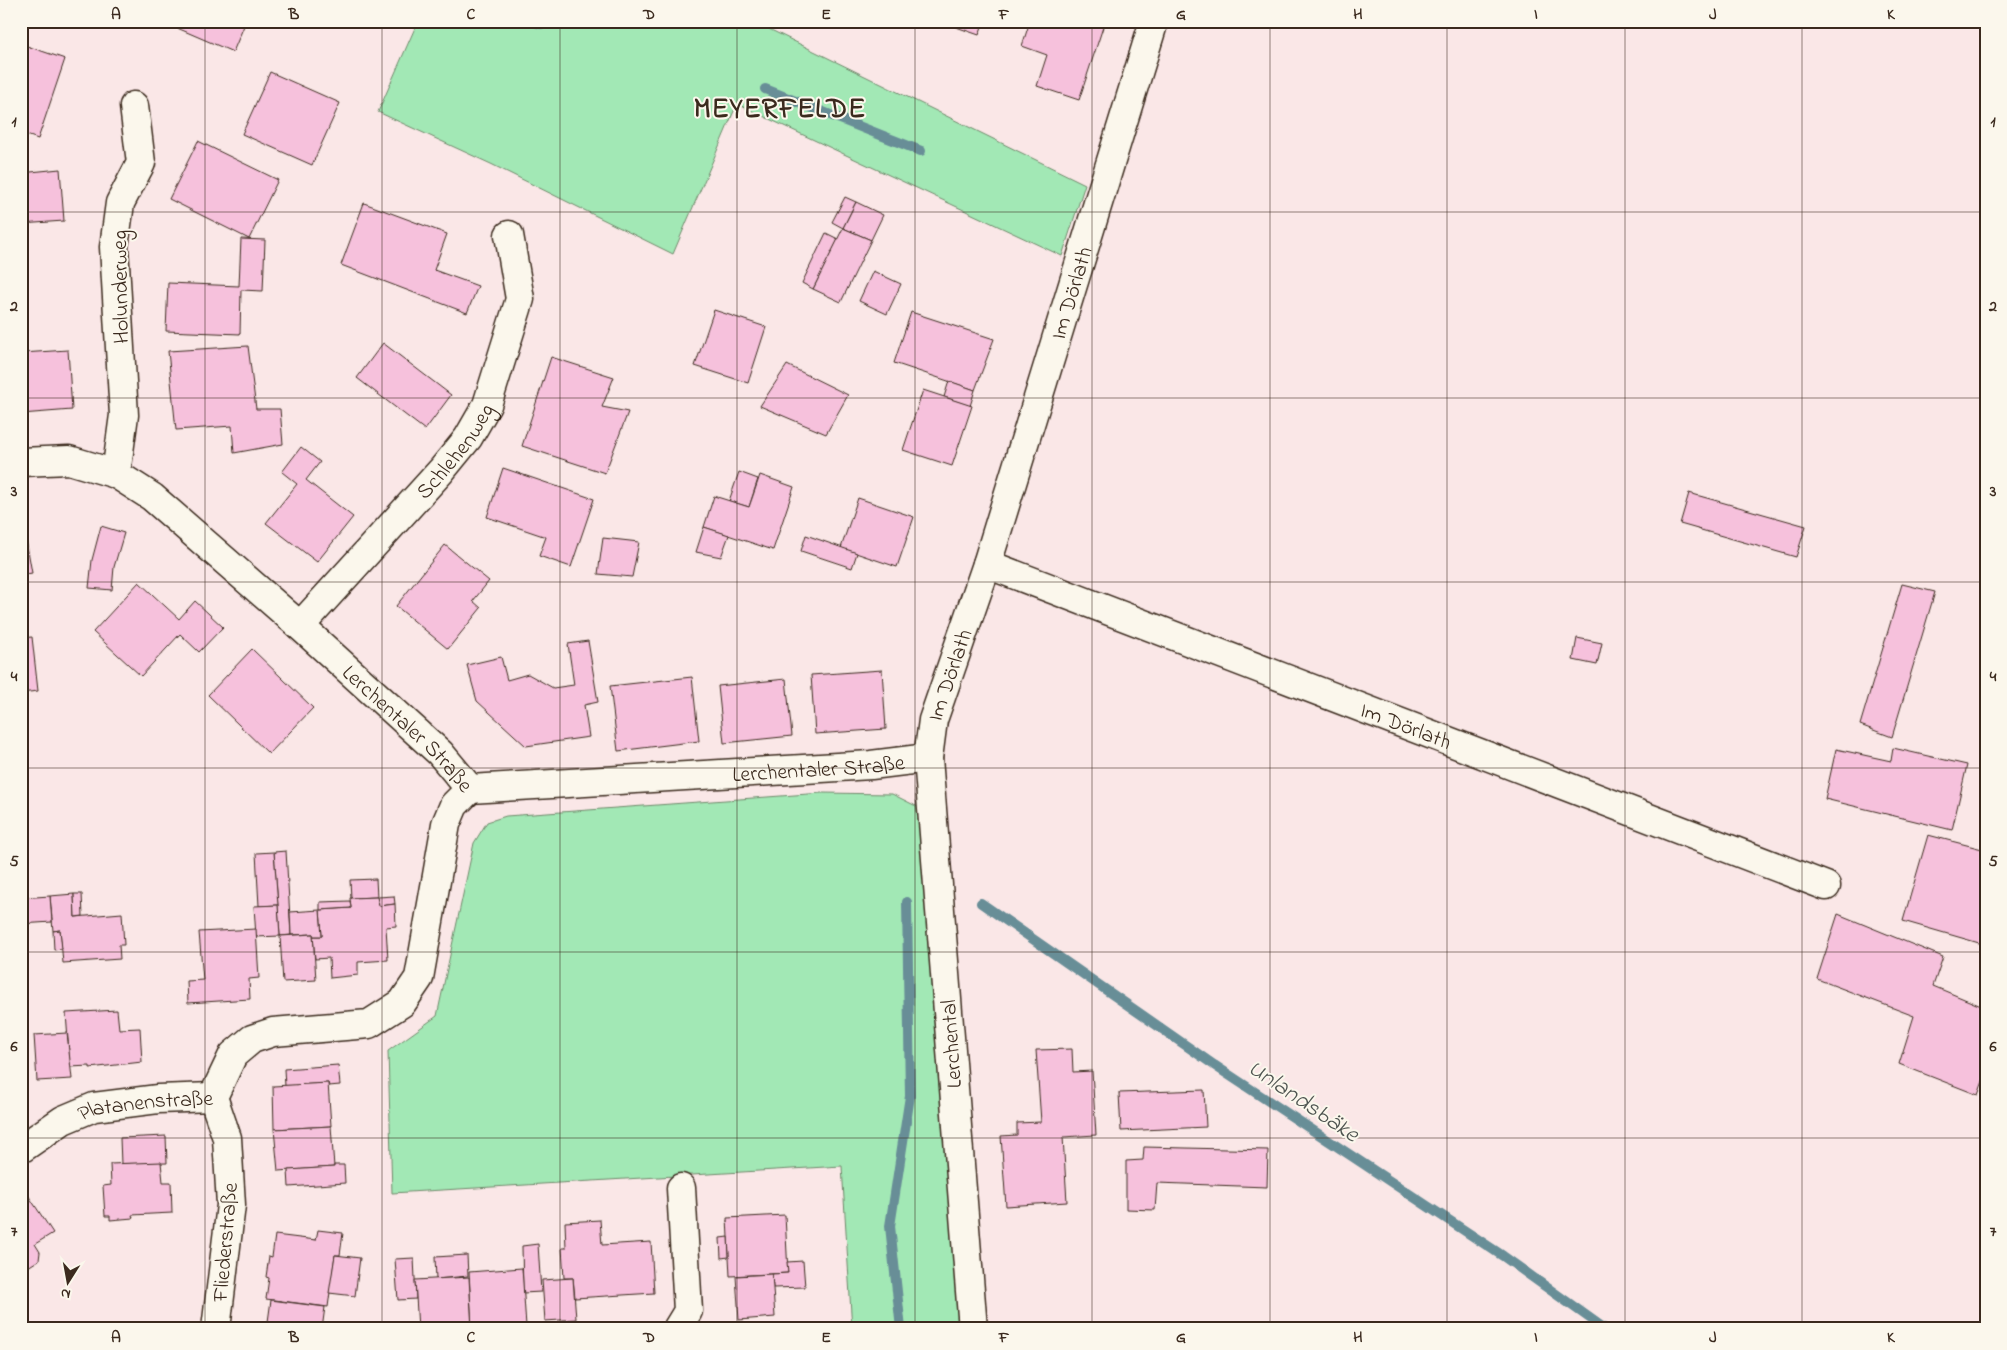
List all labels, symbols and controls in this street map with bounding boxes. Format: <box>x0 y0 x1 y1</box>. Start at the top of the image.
text: A <box>111 3 121 27</box>
text: B <box>288 3 300 27</box>
text: C <box>467 3 476 27</box>
text: D <box>642 3 655 27</box>
text: E <box>821 3 831 27</box>
text: F <box>998 3 1010 27</box>
text: G <box>1176 3 1186 27</box>
text: H <box>1353 3 1363 27</box>
text: I <box>1534 3 1538 27</box>
text: J <box>1709 3 1717 27</box>
text: K <box>1887 3 1896 27</box>
district label: MEYERFELDE <box>694 90 866 131</box>
text: 1 <box>11 110 17 134</box>
text: 1 <box>1990 110 1996 134</box>
street label: Holunderweg <box>105 230 140 344</box>
street label: Im Dörlath <box>1044 243 1103 344</box>
text: 2 <box>9 295 18 319</box>
text: 2 <box>1988 295 1997 319</box>
street label: Schlehenweg <box>410 398 505 508</box>
text: 3 <box>10 480 18 504</box>
text: 3 <box>1989 480 1997 504</box>
street label: Im Dörlath <box>921 625 982 726</box>
street label: Lerchentaler Straße <box>334 658 480 801</box>
text: 4 <box>10 665 18 689</box>
text: 4 <box>1989 665 1997 689</box>
street label: Im Dörlath <box>1355 696 1455 760</box>
street label: Lerchentaler Straße <box>731 748 907 792</box>
text: 5 <box>9 850 19 874</box>
text: 5 <box>1988 850 1998 874</box>
street label: Lerchental <box>934 998 972 1089</box>
text: 6 <box>9 1035 18 1059</box>
text: 6 <box>1988 1035 1997 1059</box>
water label: Unlandsbäke <box>1240 1052 1366 1153</box>
street label: Platanenstraße <box>73 1084 214 1131</box>
street label: Fliederstraße <box>206 1181 248 1304</box>
text: 7 <box>11 1220 18 1244</box>
text: 7 <box>1990 1220 1997 1244</box>
north arrow <box>42 1258 92 1308</box>
text: N <box>59 1282 72 1304</box>
text: A <box>111 1326 121 1350</box>
text: B <box>288 1326 300 1350</box>
text: C <box>467 1326 476 1350</box>
text: D <box>642 1326 655 1350</box>
text: E <box>821 1326 831 1350</box>
text: F <box>998 1326 1010 1350</box>
text: G <box>1176 1326 1186 1350</box>
text: H <box>1353 1326 1363 1350</box>
text: I <box>1534 1326 1538 1350</box>
text: J <box>1709 1326 1717 1350</box>
text: K <box>1887 1326 1896 1350</box>

